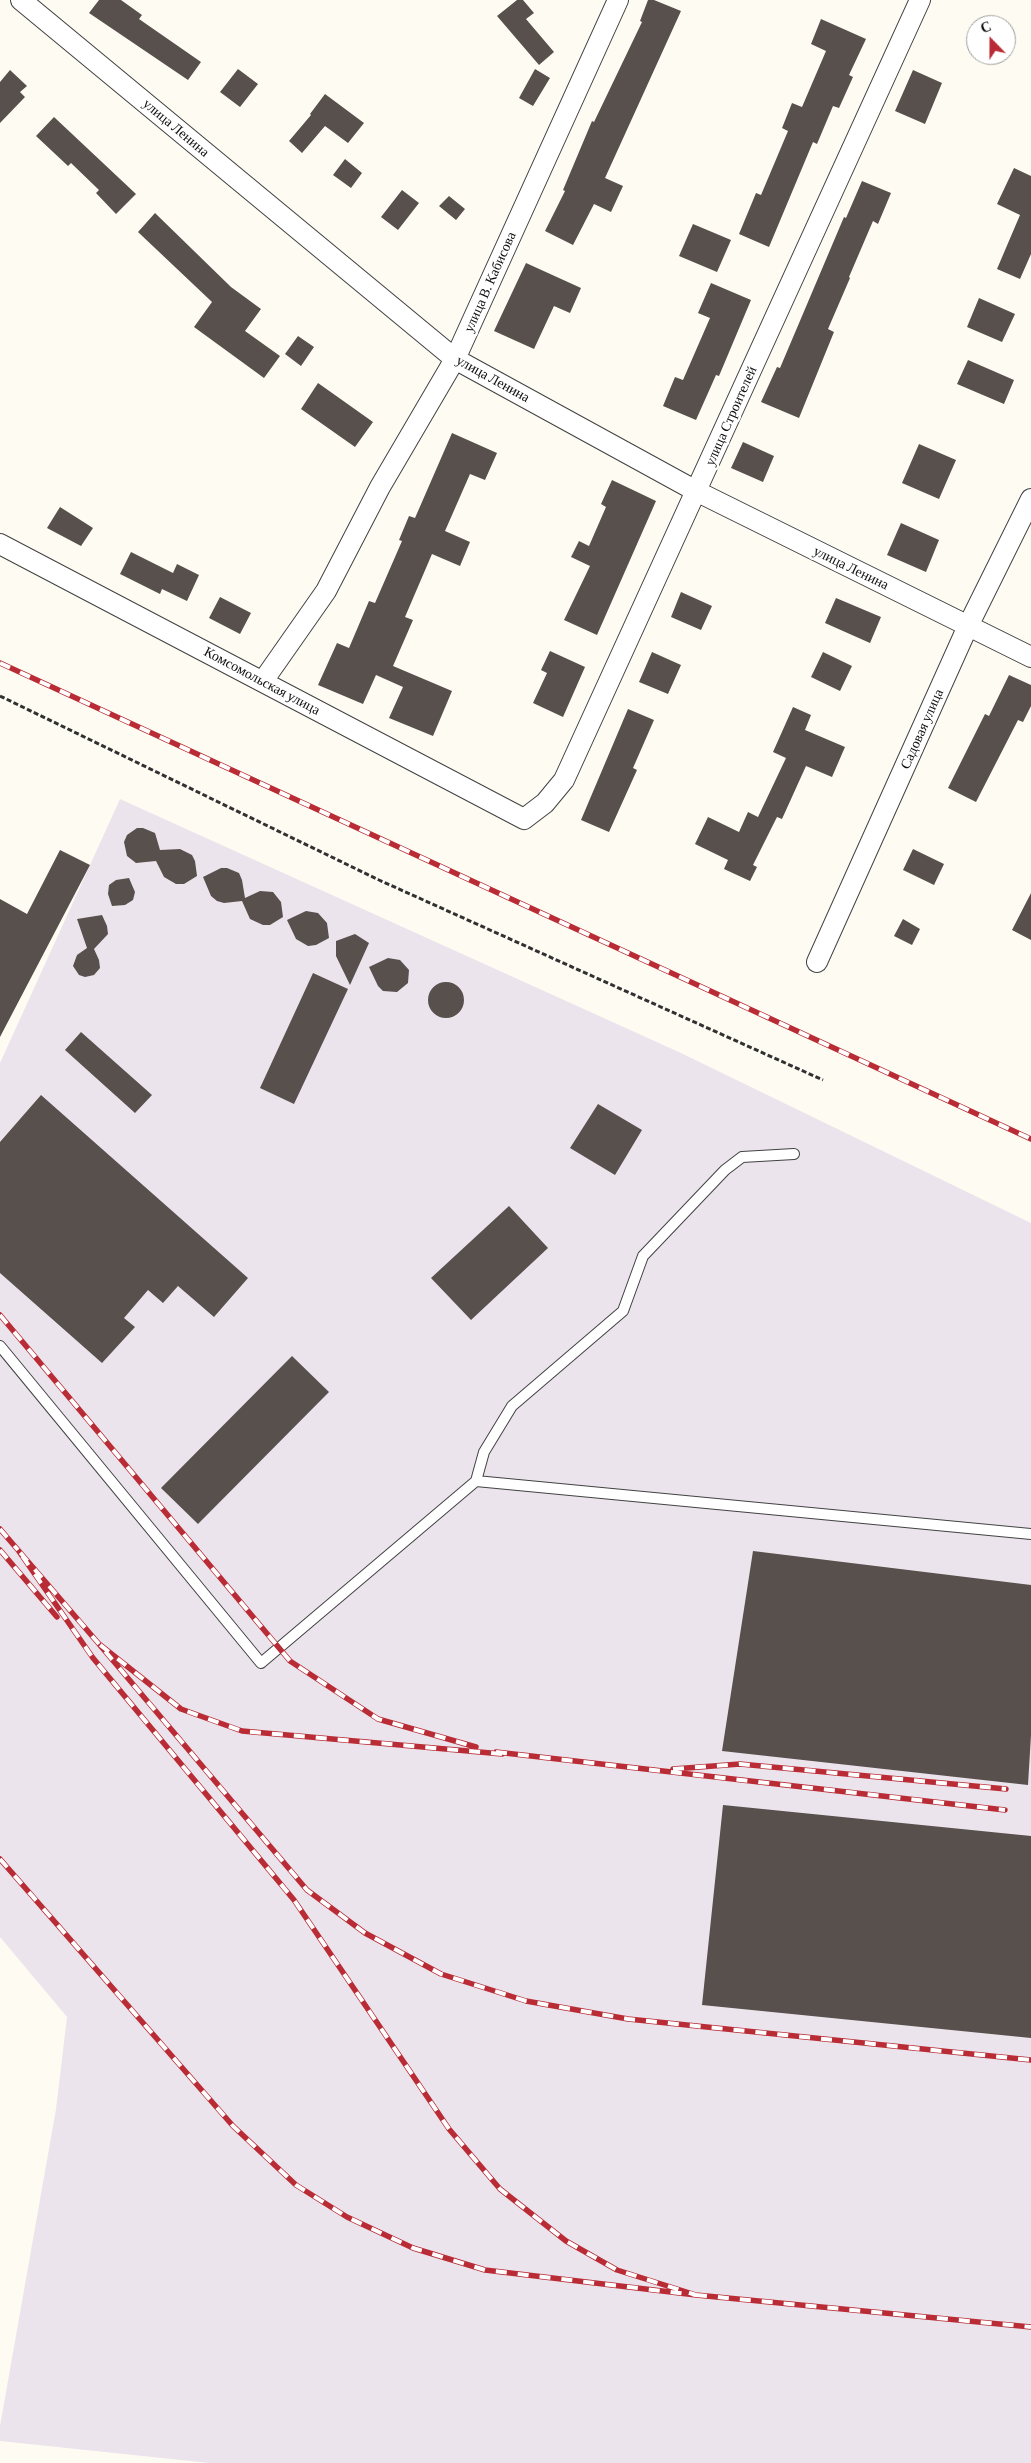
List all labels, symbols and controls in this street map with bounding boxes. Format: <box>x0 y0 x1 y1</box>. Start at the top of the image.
north arrow <box>966 15 1016 65</box>
text: С <box>978 18 993 36</box>
street label: улица Ленина <box>139 95 213 161</box>
street label: улица В. Кабисова <box>460 229 520 335</box>
street label: улица Ленина <box>453 352 533 406</box>
street label: улица Строителей <box>702 364 760 468</box>
street label: улица Ленина <box>811 543 891 593</box>
street label: Комсомольская улица <box>201 643 323 719</box>
street label: Садовая улица <box>897 686 947 772</box>

